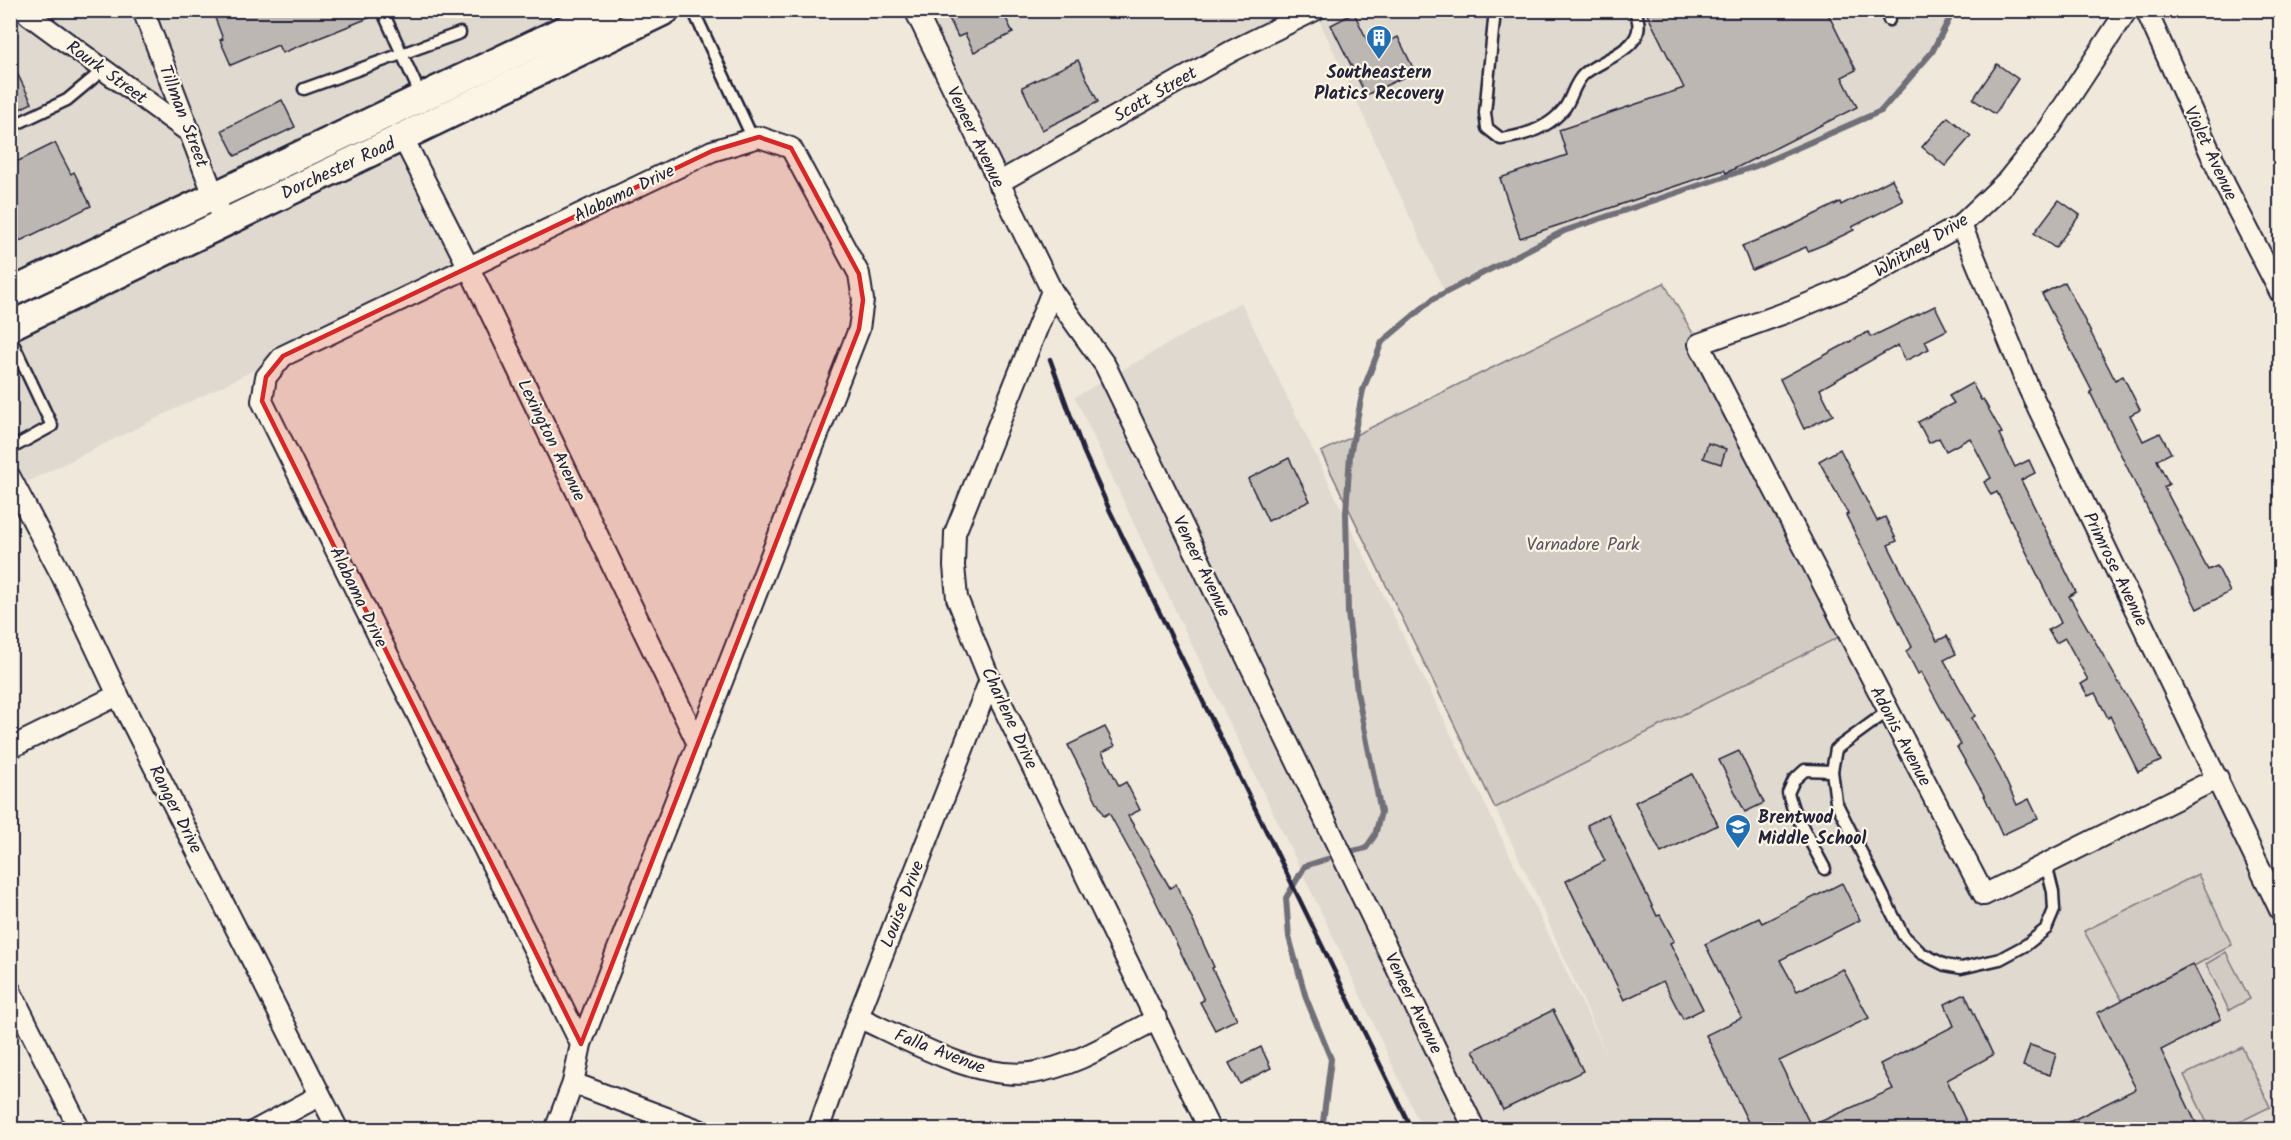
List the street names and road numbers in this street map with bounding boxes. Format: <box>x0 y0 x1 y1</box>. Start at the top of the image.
street label: Rourk Street <box>59 34 154 113</box>
street label: Scott Street <box>1108 59 1204 131</box>
street label: Tillman Street <box>150 61 216 173</box>
street label: Veneer Avenue <box>938 82 1012 193</box>
street label: Violet Avenue <box>2175 101 2244 206</box>
street label: Dorchester Road <box>277 130 402 209</box>
street label: Alabama Drive <box>569 157 680 231</box>
street label: Whitney Drive <box>1869 207 1975 286</box>
street label: Lexington Avenue <box>508 375 593 507</box>
street label: Primrose Avenue <box>2074 507 2155 632</box>
street label: Veneer Avenue <box>1164 511 1238 622</box>
street label: Alabama Drive <box>321 542 395 653</box>
street label: Charlene Drive <box>972 663 1045 775</box>
street label: Adonis Avenue <box>1861 681 1938 792</box>
street label: Ranger Drive <box>140 760 209 859</box>
street label: Louise Drive <box>873 857 933 952</box>
street label: Veneer Avenue <box>1376 948 1450 1059</box>
street label: Falla Avenue <box>890 1022 989 1083</box>

